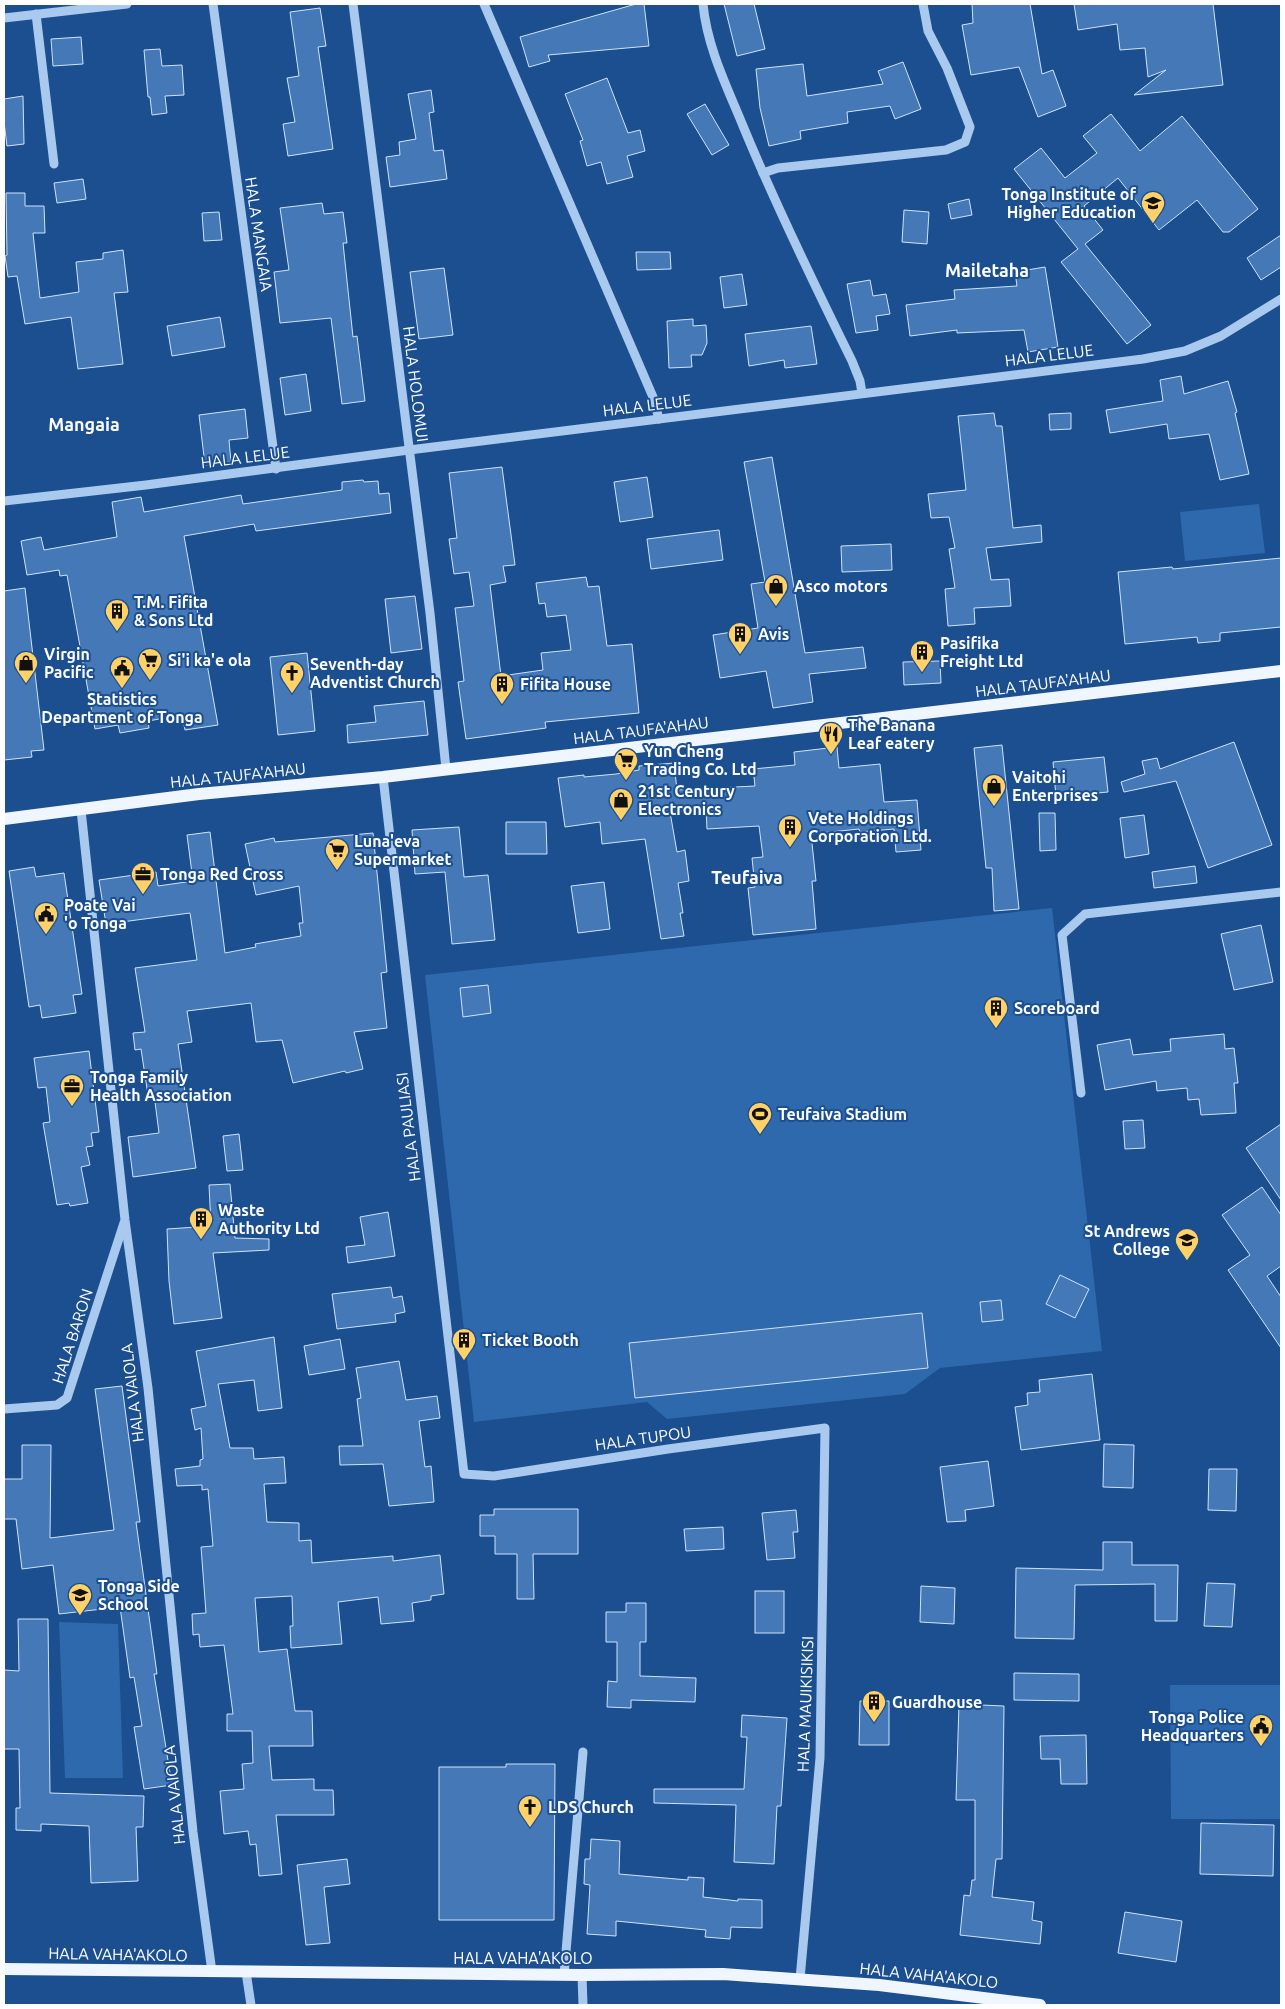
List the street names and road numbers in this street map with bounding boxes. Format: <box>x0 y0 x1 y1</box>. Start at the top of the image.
street label: HALA MANGAIA <box>242 176 276 293</box>
street label: HALA HOLOMUI <box>400 325 432 443</box>
street label: HALA LELUE <box>1004 341 1094 369</box>
street label: HALA LELUE <box>602 391 692 419</box>
street label: HALA LELUE <box>200 443 290 471</box>
street label: HALA TAUFA'AHAU <box>974 666 1112 700</box>
street label: HALA TAUFA'AHAU <box>572 713 710 747</box>
street label: HALA TAUFA'AHAU <box>169 759 307 791</box>
street label: HALA PAULIASI <box>392 1071 424 1183</box>
street label: HALA BARON <box>48 1286 96 1386</box>
street label: HALA VAIOLA <box>117 1342 147 1443</box>
street label: HALA TUPOU <box>594 1422 692 1454</box>
street label: HALA MAUIKISIKISI <box>794 1636 816 1772</box>
street label: HALA VAIOLA <box>160 1744 188 1845</box>
street label: HALA VAHA'AKOLO <box>48 1944 188 1964</box>
street label: HALA VAHA'AKOLO <box>453 1949 593 1967</box>
street label: HALA VAHA'AKOLO <box>859 1959 999 1991</box>

